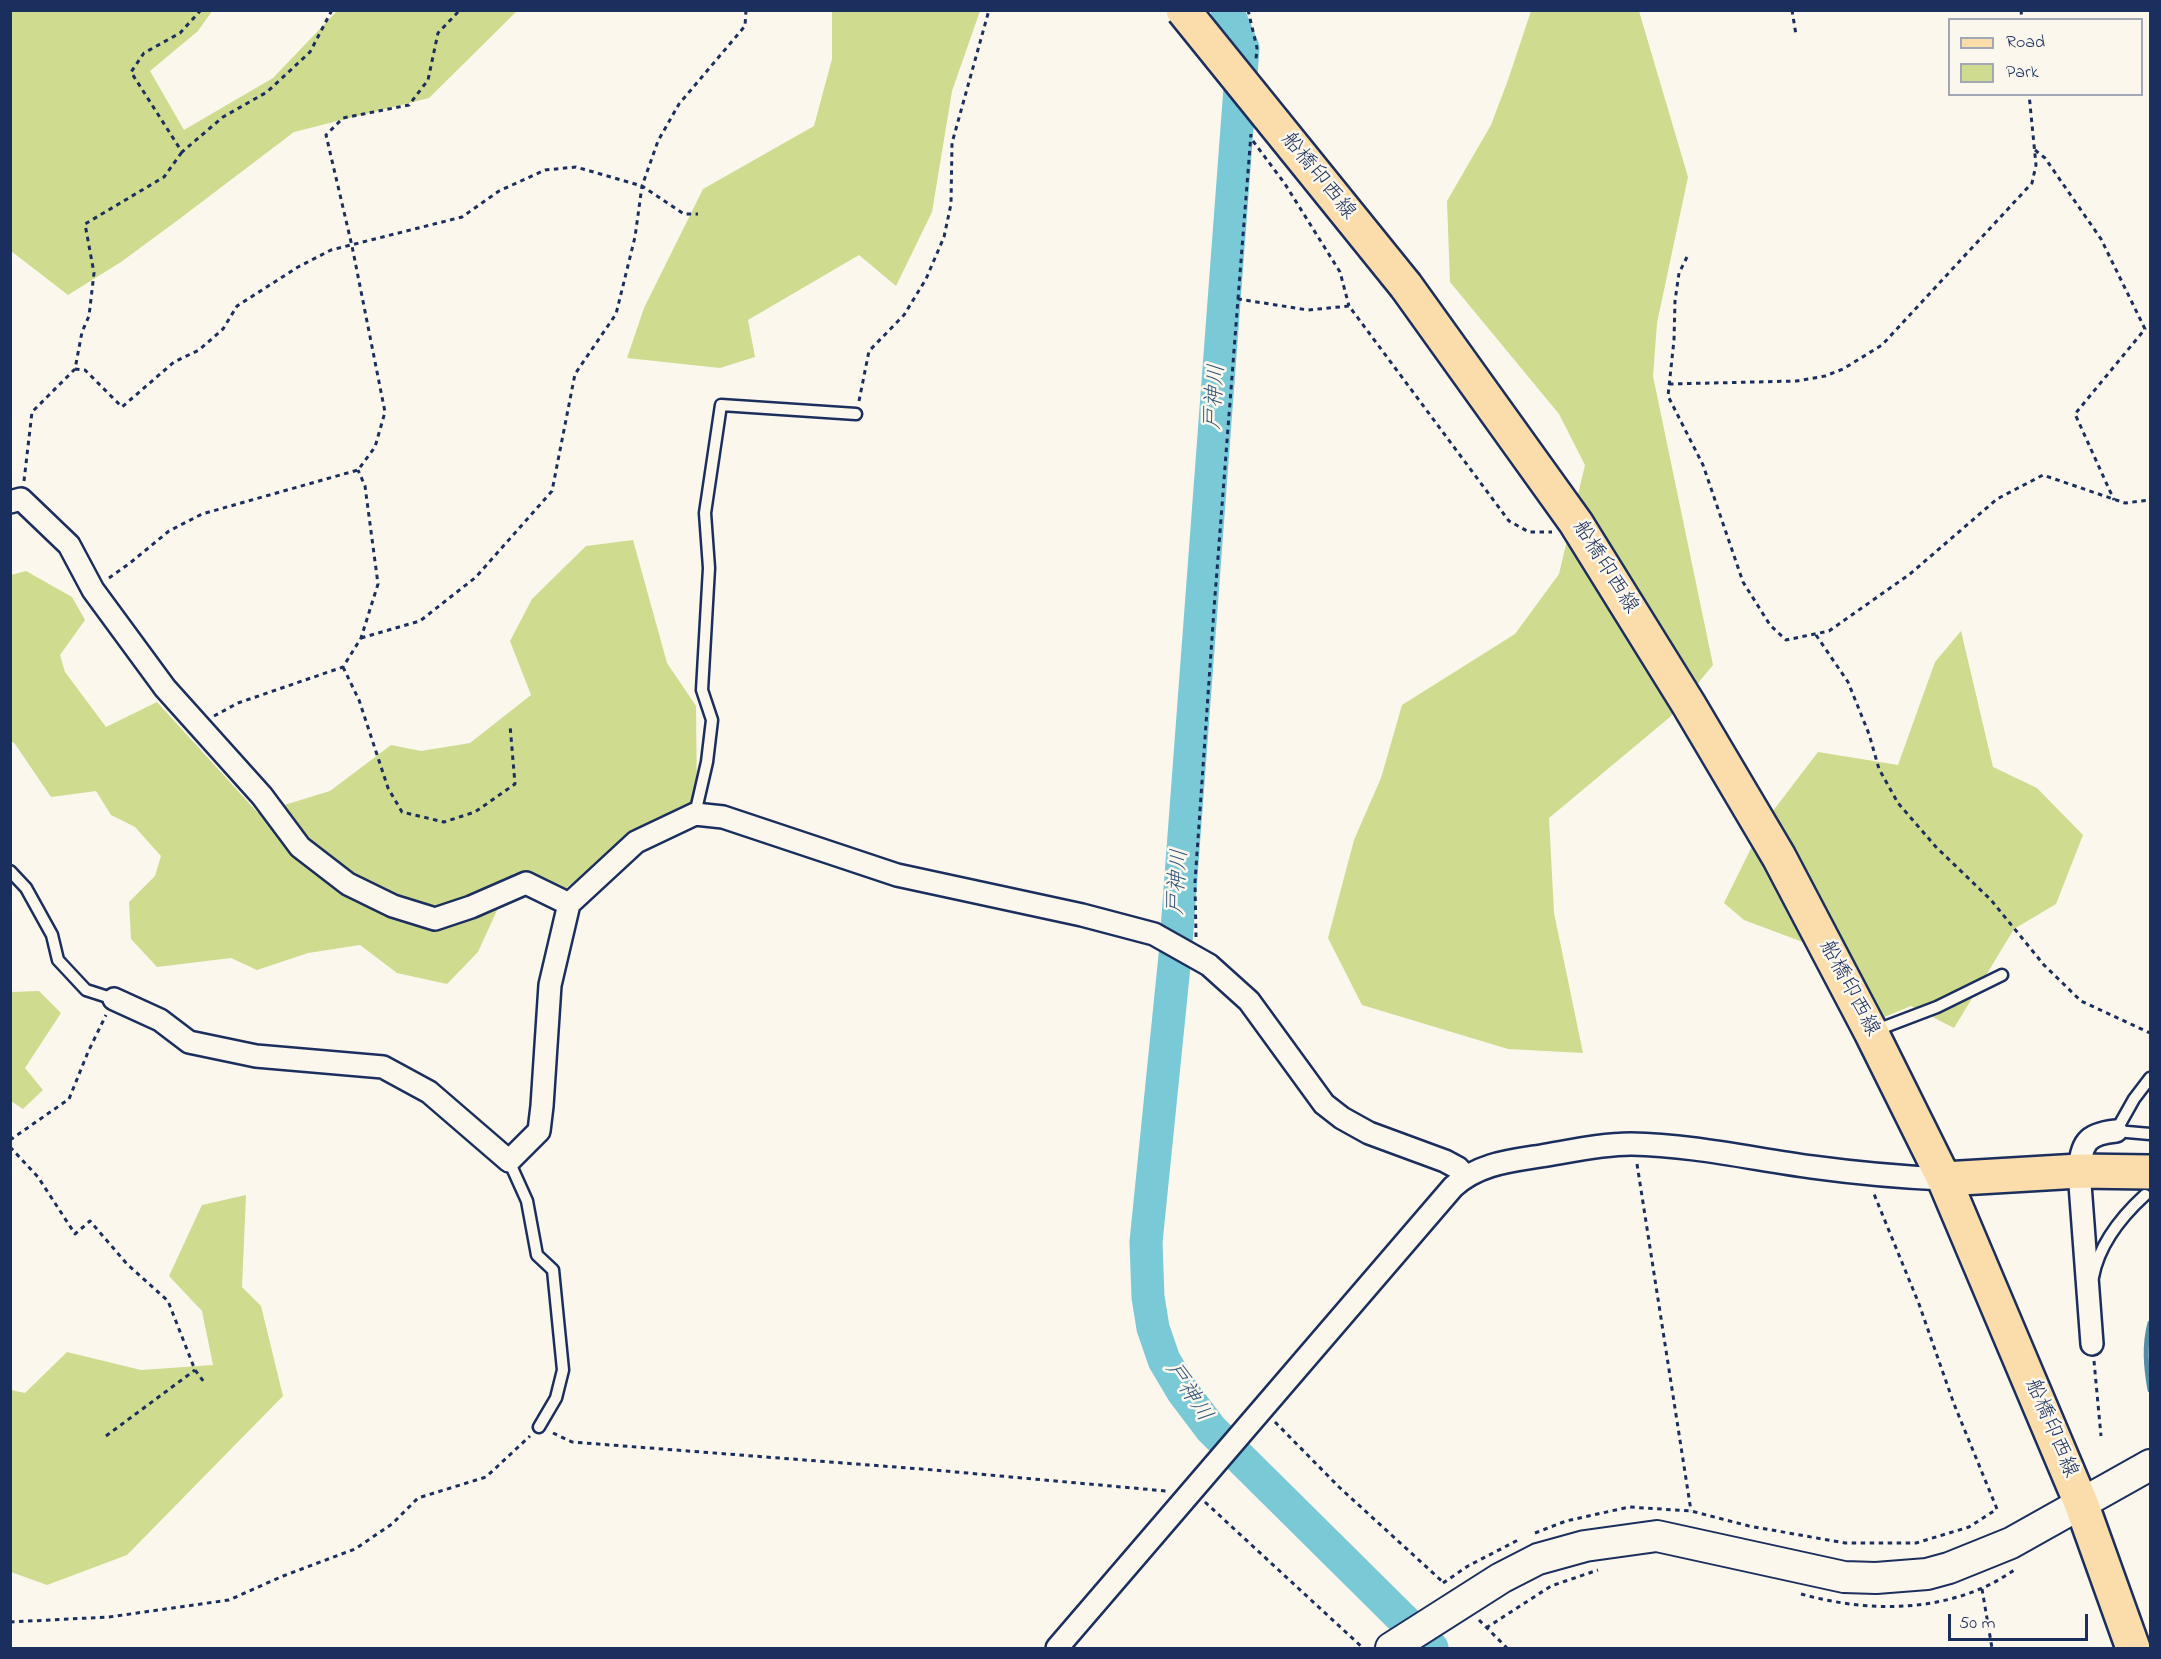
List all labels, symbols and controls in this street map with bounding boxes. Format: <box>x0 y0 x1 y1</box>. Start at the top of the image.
legend <box>1948 18 2143 96</box>
text: Road <box>2006 30 2045 56</box>
text: Park <box>2006 60 2039 86</box>
street label: 船橋印西線 <box>1274 128 1360 226</box>
water label: 戸神川 <box>1202 363 1232 431</box>
street label: 船橋印西線 <box>1565 517 1643 619</box>
water label: 戸神川 <box>1165 848 1195 916</box>
street label: 船橋印西線 <box>1812 937 1884 1041</box>
water label: 戸神川 <box>1158 1358 1216 1428</box>
street label: 船橋印西線 <box>2018 1376 2082 1482</box>
scale bar <box>1951 1602 2090 1640</box>
text: 50 m <box>1959 1611 1996 1637</box>

